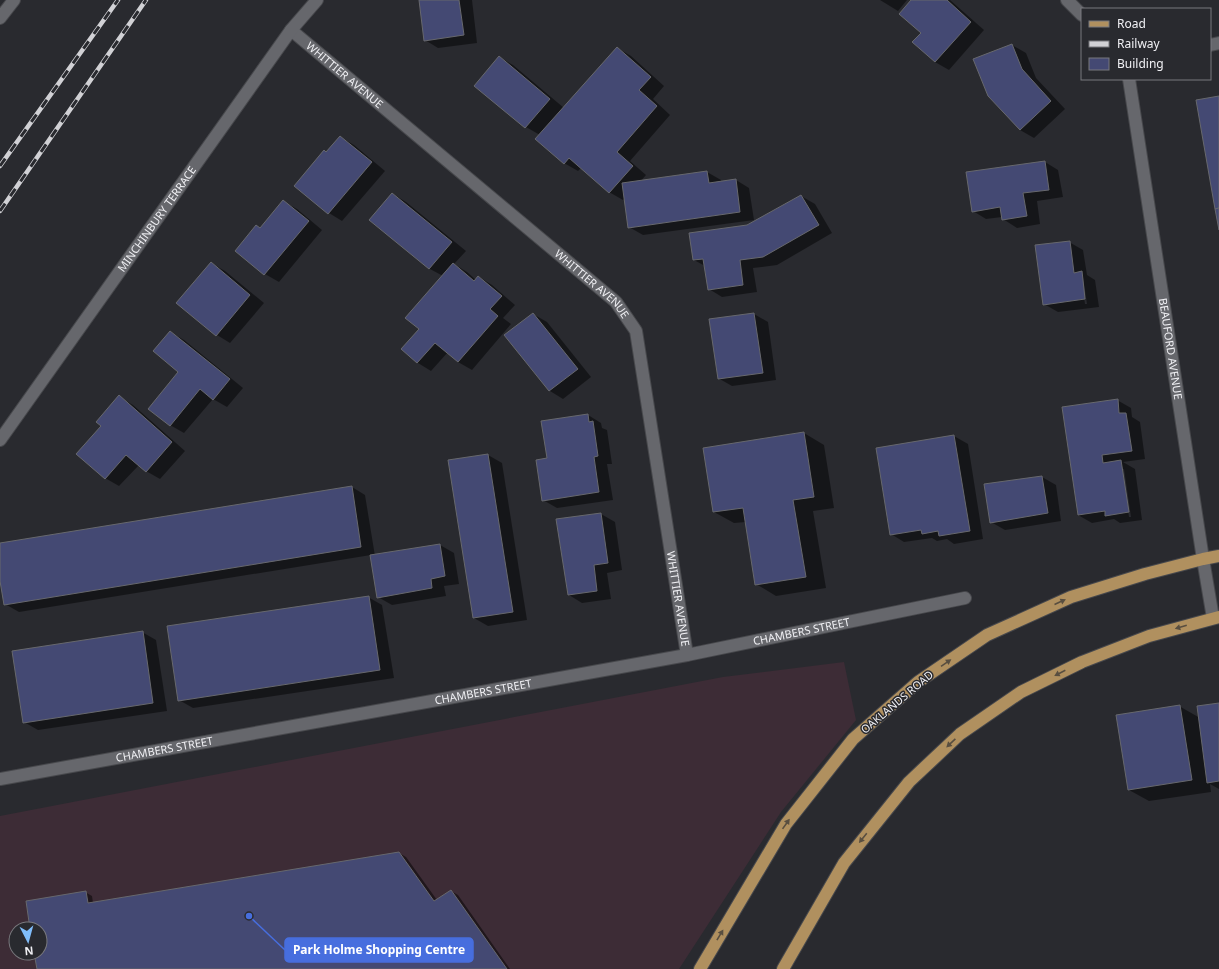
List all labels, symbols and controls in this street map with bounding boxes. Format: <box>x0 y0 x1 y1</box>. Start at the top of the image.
legend <box>1081 8 1211 80</box>
text: Road <box>1117 15 1146 32</box>
text: Railway <box>1117 35 1161 52</box>
street label: WHITTIER AVENUE <box>303 38 387 111</box>
text: Building <box>1117 55 1164 72</box>
street label: MINCHINBURY TERRACE <box>114 163 199 275</box>
street label: WHITTIER AVENUE <box>552 246 633 321</box>
street label: BEAUFORD AVENUE <box>1156 297 1186 400</box>
street label: WHITTIER AVENUE <box>664 550 694 647</box>
one-way arrow <box>1054 599 1066 605</box>
street label: CHAMBERS STREET <box>752 614 851 648</box>
one-way arrow <box>1175 624 1187 630</box>
one-way arrow <box>940 659 951 667</box>
street label: OAKLANDS ROAD <box>857 667 936 736</box>
one-way arrow <box>1054 670 1066 676</box>
street label: CHAMBERS STREET <box>433 675 533 707</box>
street label: CHAMBERS STREET <box>114 733 214 765</box>
one-way arrow <box>946 738 956 748</box>
one-way arrow <box>782 819 790 829</box>
one-way arrow <box>859 833 868 844</box>
north arrow <box>8 921 48 961</box>
one-way arrow <box>716 929 723 941</box>
callout: Park Holme Shopping Centre <box>285 938 473 962</box>
text: Park Holme Shopping Centre <box>293 941 465 958</box>
text: N <box>24 944 34 959</box>

